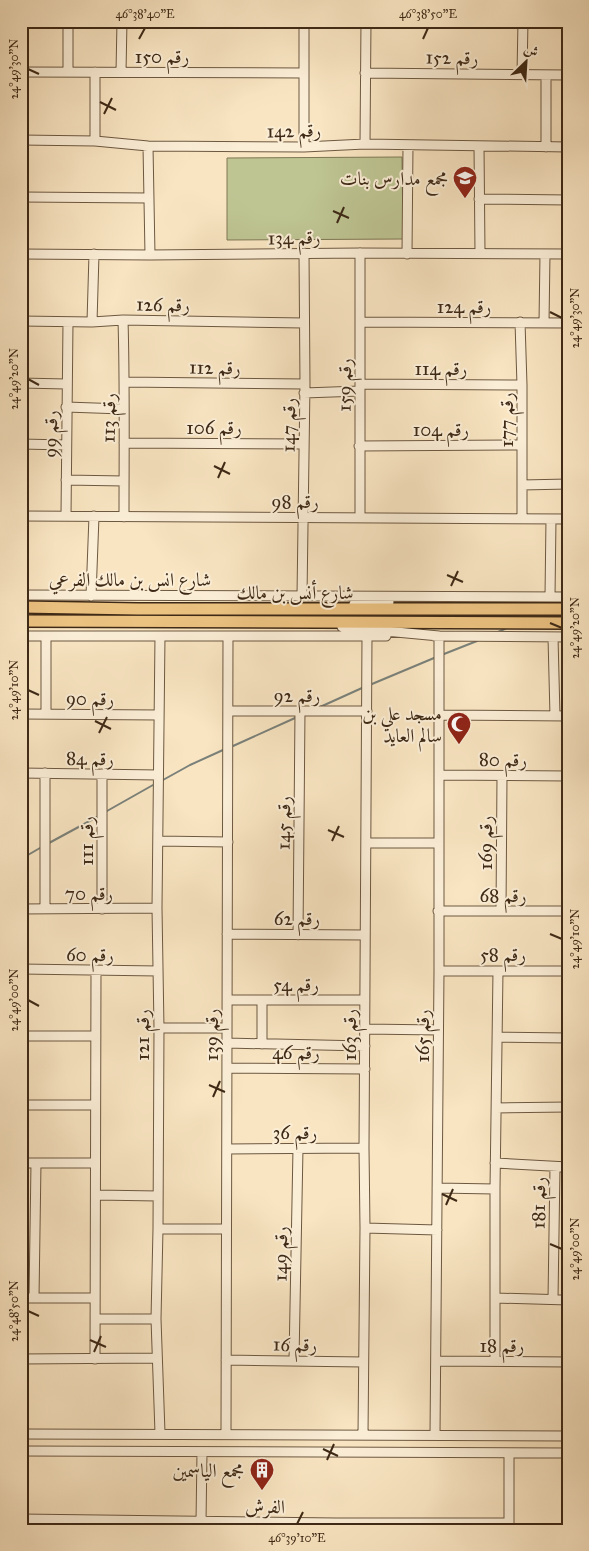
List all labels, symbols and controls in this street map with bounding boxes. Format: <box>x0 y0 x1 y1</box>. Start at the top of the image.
text: 46°38'40"E <box>115 7 175 21</box>
text: 46°38'50"E <box>399 7 457 21</box>
north arrow <box>502 38 552 88</box>
text: 24°49'30"N <box>7 39 21 99</box>
text: ش <box>521 40 541 61</box>
street label: رقم 150 <box>135 45 189 75</box>
street label: رقم 152 <box>425 46 479 76</box>
street label: رقم 142 <box>266 119 322 149</box>
school or university icon: مجمع مدارس بنات <box>452 165 478 199</box>
place label: مجمع مدارس بنات <box>340 167 448 196</box>
street label: رقم 134 <box>267 226 321 256</box>
text: 24°49'30"N <box>568 288 582 348</box>
street label: رقم 126 <box>136 293 190 323</box>
street label: رقم 124 <box>437 295 491 325</box>
text: 24°49'20"N <box>7 348 21 410</box>
street label: رقم 112 <box>189 356 241 386</box>
street label: رقم 114 <box>415 357 467 387</box>
street label: رقم 159 <box>333 358 363 412</box>
street label: رقم 113 <box>97 393 127 443</box>
street label: رقم 177 <box>495 393 525 448</box>
street label: رقم 147 <box>277 398 307 453</box>
street label: رقم 99 <box>39 410 69 458</box>
street label: رقم 106 <box>186 416 242 446</box>
street label: رقم 104 <box>413 418 469 448</box>
street label: رقم 98 <box>271 490 319 520</box>
street label: شارع انس بن مالك الفرعي <box>49 568 211 595</box>
street label: شارع أنس بن مالك <box>236 580 354 608</box>
text: 24°49'20"N <box>568 597 582 659</box>
text: 24°49'10"N <box>7 660 21 720</box>
street label: رقم 92 <box>274 684 320 714</box>
street label: رقم 90 <box>65 687 114 717</box>
place label: مسجد علي بن سالم العايد <box>362 702 442 752</box>
mosque icon: مسجد علي بن سالم العايد <box>446 711 472 745</box>
street label: رقم 84 <box>66 747 114 777</box>
street label: رقم 80 <box>478 748 527 778</box>
street label: رقم 145 <box>272 796 302 850</box>
street label: رقم 111 <box>75 816 105 866</box>
street label: رقم 169 <box>474 816 504 870</box>
street label: رقم 70 <box>65 882 113 912</box>
street label: رقم 68 <box>479 884 527 914</box>
street label: رقم 62 <box>274 907 320 937</box>
text: 24°49'10"N <box>568 909 582 969</box>
street label: رقم 60 <box>66 943 114 973</box>
street label: رقم 58 <box>480 943 526 973</box>
text: 24°49'00"N <box>7 969 21 1031</box>
street label: رقم 54 <box>273 973 319 1003</box>
street label: رقم 121 <box>131 1009 161 1061</box>
street label: رقم 139 <box>200 1009 230 1061</box>
street label: رقم 163 <box>338 1009 368 1061</box>
street label: رقم 165 <box>411 1009 441 1063</box>
street label: رقم 46 <box>272 1041 320 1071</box>
street label: رقم 36 <box>273 1121 317 1151</box>
street label: رقم 181 <box>527 1177 557 1229</box>
text: 24°49'00"N <box>568 1218 582 1280</box>
street label: رقم 149 <box>269 1226 299 1282</box>
text: 24°48'50"N <box>7 1280 21 1342</box>
street label: رقم 16 <box>272 1333 317 1363</box>
street label: رقم 18 <box>480 1334 524 1364</box>
building icon: مجمع الياسمين <box>249 1457 275 1491</box>
place label: مجمع الياسمين <box>173 1459 244 1488</box>
street label: الفرش <box>245 1495 285 1519</box>
text: 46°39'10"E <box>268 1531 326 1545</box>

